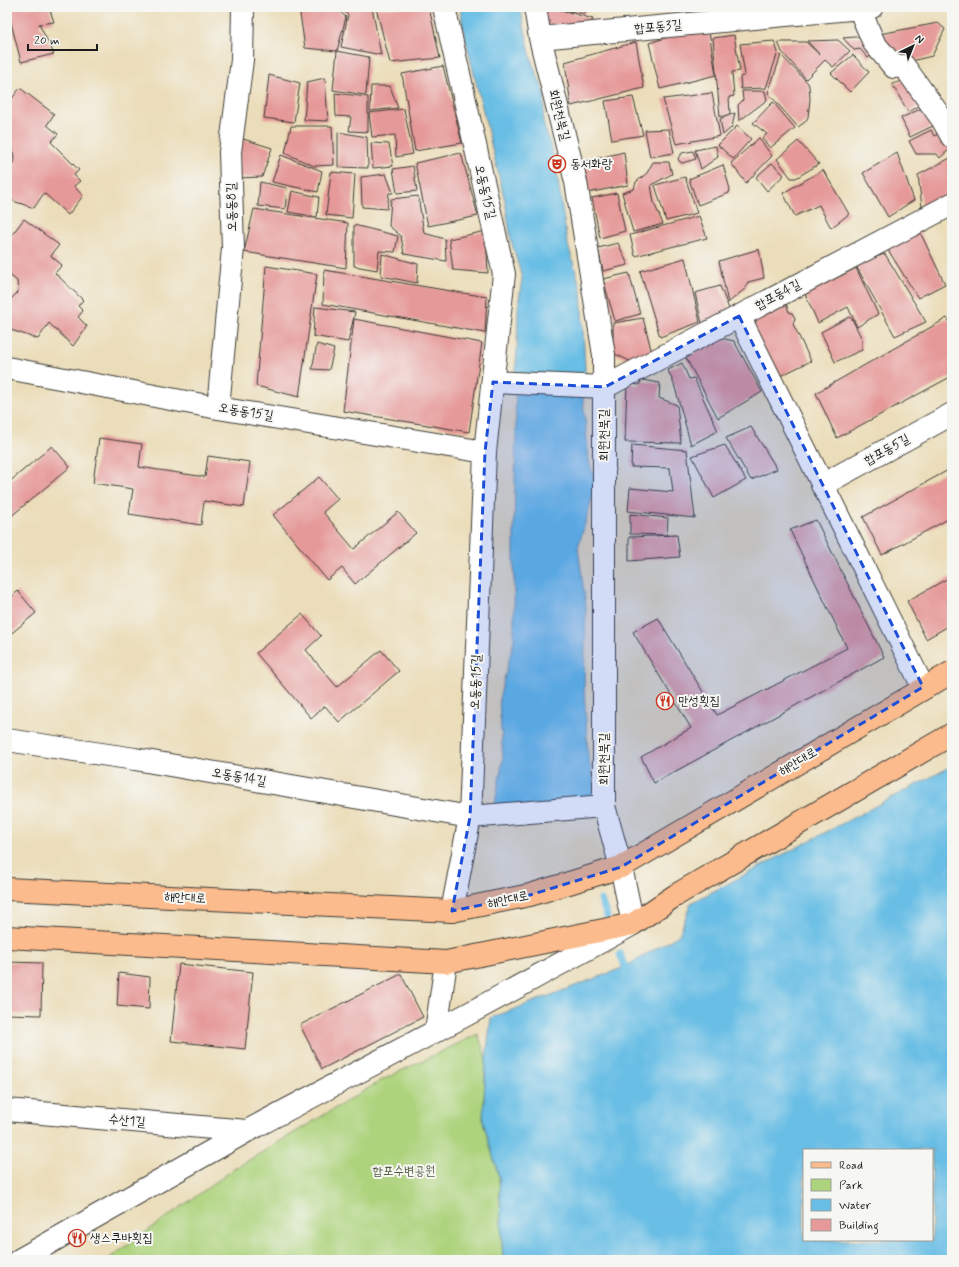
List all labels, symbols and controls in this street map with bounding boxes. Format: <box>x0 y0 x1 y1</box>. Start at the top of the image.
street label: 합포동3길 <box>633 16 683 38</box>
scale bar <box>28 26 97 52</box>
north arrow <box>893 26 933 66</box>
text: N <box>912 32 927 47</box>
text: 20 m <box>34 33 60 49</box>
street label: 회원천북길 <box>544 88 574 142</box>
theatre icon: 동서화랑 <box>547 154 567 174</box>
place label: 동서화랑 <box>570 156 612 173</box>
street label: 오동동15길 <box>470 163 500 221</box>
street label: 오동동8길 <box>223 182 241 232</box>
street label: 합포동4길 <box>752 276 804 314</box>
street label: 오동동15길 <box>217 399 275 425</box>
street label: 회원천북길 <box>596 409 613 461</box>
street label: 합포동5길 <box>861 431 913 469</box>
street label: 오동동15길 <box>467 654 485 710</box>
restaurant icon: 만성횟집 <box>655 691 675 711</box>
place label: 만성횟집 <box>678 693 720 710</box>
street label: 회원천북길 <box>596 733 613 785</box>
street label: 해안대로 <box>776 744 820 780</box>
street label: 오동동14길 <box>210 764 268 790</box>
street label: 해안대로 <box>486 887 530 913</box>
street label: 해안대로 <box>164 888 206 908</box>
street label: 수산1길 <box>108 1111 146 1131</box>
legend <box>803 1149 933 1241</box>
text: Road <box>839 1158 863 1174</box>
park label: 합포수변공원 <box>373 1163 435 1180</box>
text: Park <box>839 1178 863 1194</box>
text: Water <box>839 1198 871 1214</box>
text: Building <box>839 1218 879 1235</box>
restaurant icon: 생스쿠바횟집 <box>67 1228 87 1248</box>
place label: 생스쿠바횟집 <box>90 1230 153 1247</box>

